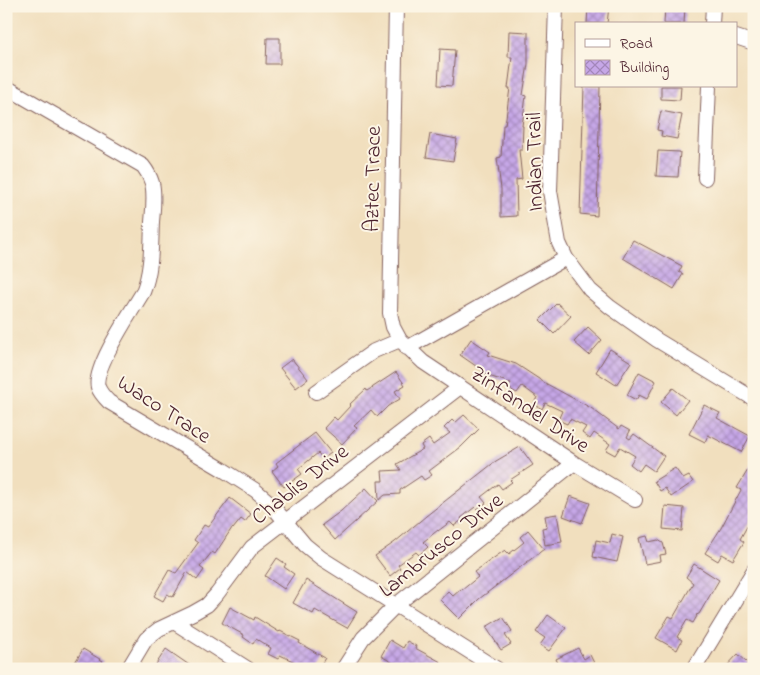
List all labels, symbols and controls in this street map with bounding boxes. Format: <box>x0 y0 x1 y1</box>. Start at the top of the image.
legend <box>575 22 738 88</box>
text: Road <box>620 33 653 55</box>
text: Building <box>619 57 669 80</box>
street label: Indian Trail <box>519 112 553 212</box>
street label: Aztec Trace <box>357 126 391 232</box>
street label: Zinfandel Drive <box>463 359 595 462</box>
street label: Waco Trace <box>110 368 217 453</box>
street label: Chablis Drive <box>245 437 356 534</box>
street label: Lambrusco Drive <box>373 486 511 607</box>

